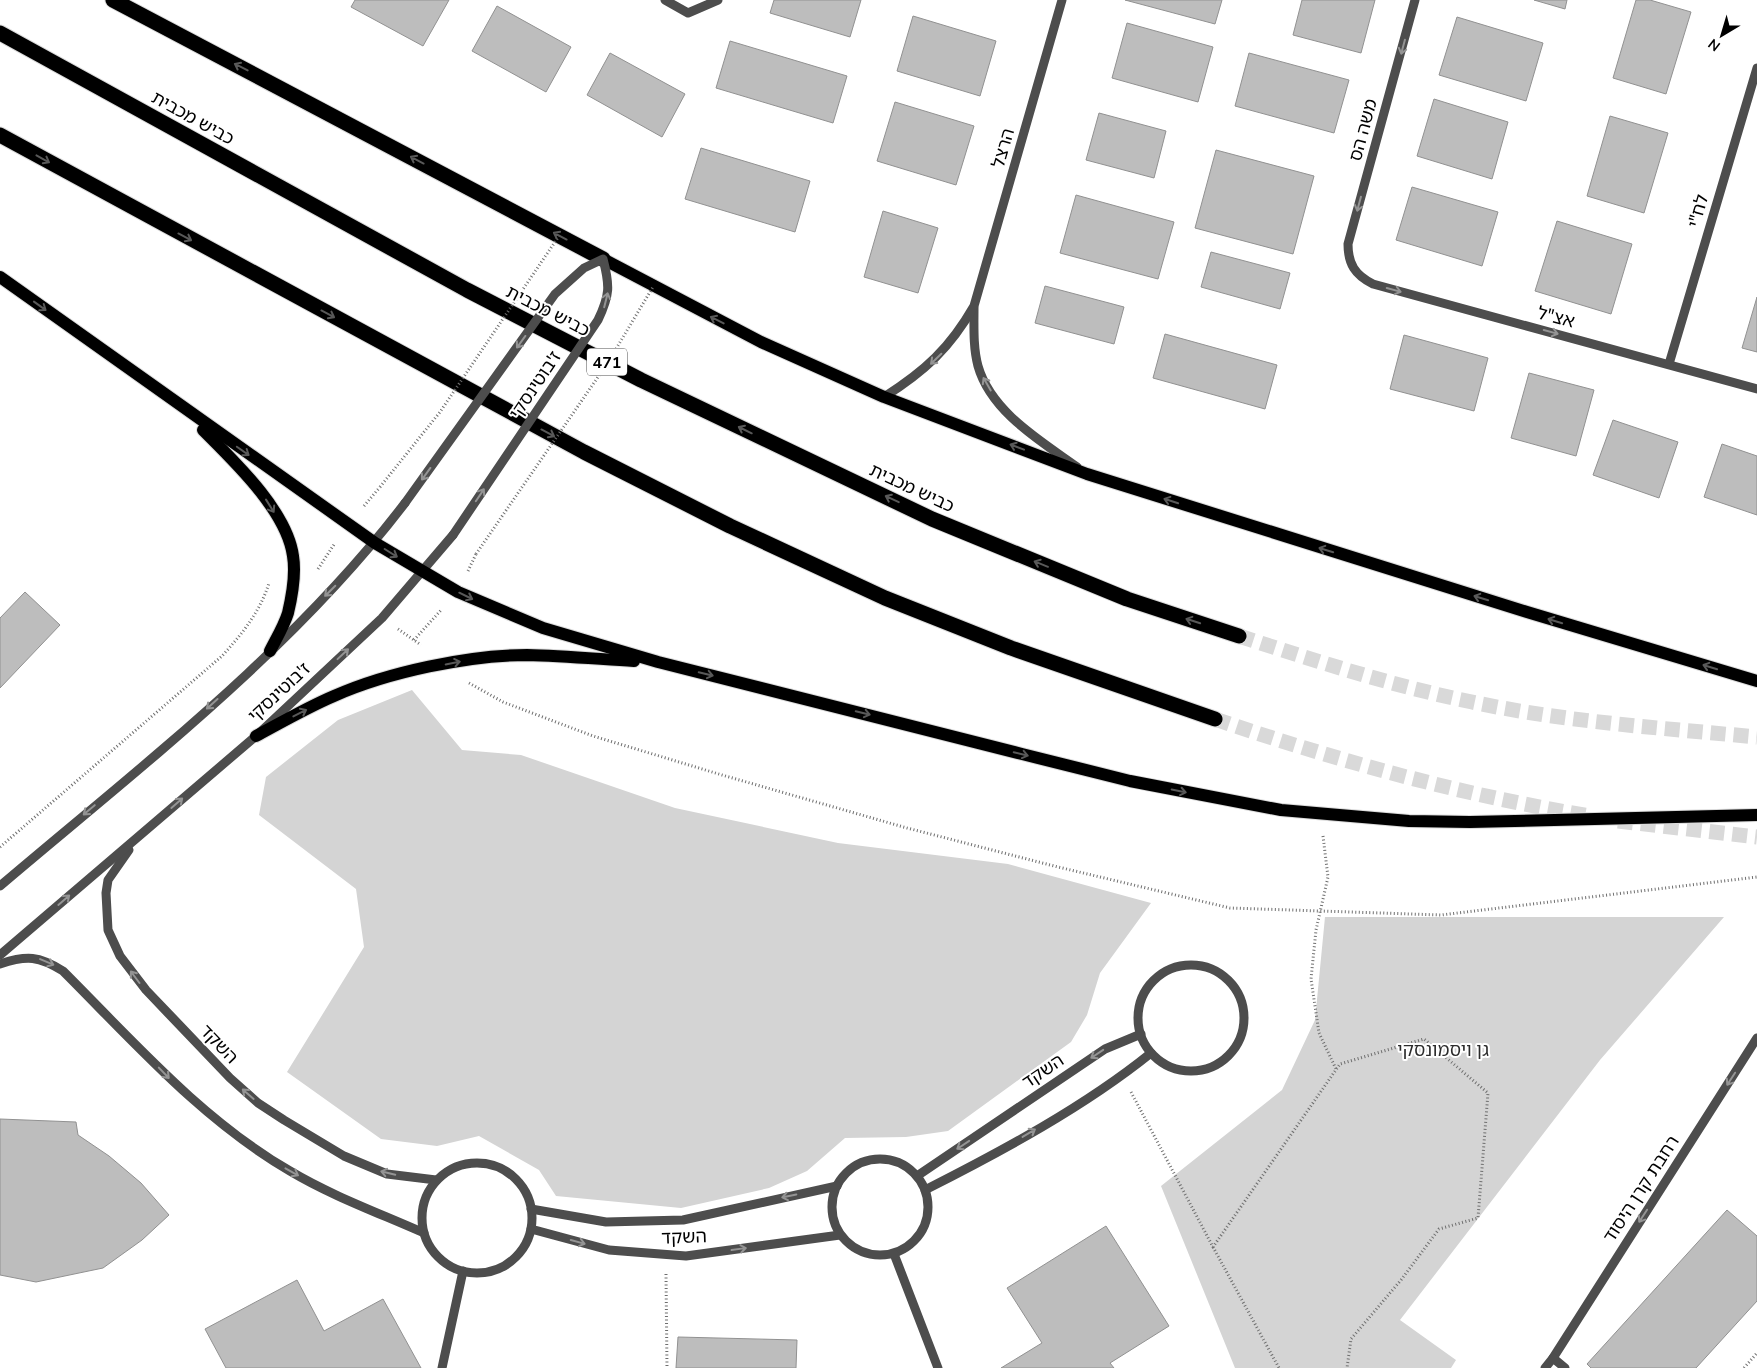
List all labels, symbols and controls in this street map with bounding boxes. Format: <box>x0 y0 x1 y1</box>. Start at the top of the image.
north arrow <box>1697 10 1747 60</box>
text: N <box>1704 34 1724 56</box>
one-way arrow <box>1397 39 1407 55</box>
one-way arrow <box>234 62 249 72</box>
street label: כביש מכבית <box>147 85 239 151</box>
street label: משה הס <box>1343 96 1383 164</box>
street label: הרצל <box>986 125 1020 171</box>
one-way arrow <box>35 154 50 164</box>
one-way arrow <box>409 155 424 165</box>
street label: לח"י <box>1682 192 1714 230</box>
one-way arrow <box>1354 195 1364 211</box>
one-way arrow <box>553 231 568 240</box>
one-way arrow <box>177 233 192 243</box>
street label: כביש מכבית <box>502 280 594 342</box>
one-way arrow <box>1385 286 1401 295</box>
one-way arrow <box>602 292 611 308</box>
one-way arrow <box>33 301 47 311</box>
street label: אצ"ל <box>1535 301 1577 333</box>
one-way arrow <box>320 310 335 319</box>
one-way arrow <box>710 315 725 325</box>
one-way arrow <box>1542 328 1558 337</box>
one-way arrow <box>516 335 526 349</box>
street label: ז'בוטינסקי <box>504 346 567 424</box>
road number: 471 <box>587 348 627 376</box>
one-way arrow <box>929 353 942 365</box>
one-way arrow <box>981 378 991 392</box>
one-way arrow <box>738 424 753 434</box>
one-way arrow <box>540 429 555 438</box>
one-way arrow <box>1010 442 1026 451</box>
one-way arrow <box>236 446 250 456</box>
street label: כביש מכבית <box>866 458 958 518</box>
one-way arrow <box>421 467 432 480</box>
one-way arrow <box>475 488 485 502</box>
one-way arrow <box>885 494 900 504</box>
one-way arrow <box>1163 495 1179 505</box>
one-way arrow <box>265 499 275 513</box>
one-way arrow <box>1318 544 1334 554</box>
one-way arrow <box>384 549 398 559</box>
one-way arrow <box>1034 559 1049 568</box>
one-way arrow <box>323 585 336 597</box>
one-way arrow <box>458 591 473 601</box>
one-way arrow <box>1473 592 1489 602</box>
one-way arrow <box>1185 615 1201 625</box>
one-way arrow <box>1547 615 1563 625</box>
one-way arrow <box>336 648 349 660</box>
street label: ז'בוטינסקי <box>243 657 315 727</box>
one-way arrow <box>445 657 461 667</box>
one-way arrow <box>1703 662 1719 672</box>
one-way arrow <box>697 670 713 679</box>
one-way arrow <box>206 698 219 710</box>
one-way arrow <box>292 708 307 717</box>
one-way arrow <box>855 709 871 719</box>
one-way arrow <box>1012 750 1028 759</box>
one-way arrow <box>1170 787 1186 796</box>
one-way arrow <box>171 798 184 809</box>
one-way arrow <box>83 804 96 816</box>
one-way arrow <box>57 895 70 906</box>
one-way arrow <box>39 958 54 968</box>
one-way arrow <box>130 970 141 983</box>
street label: השקד <box>195 1019 243 1069</box>
park label: גן ויסמונסקי <box>1397 1038 1489 1062</box>
street label: השקד <box>1017 1048 1069 1094</box>
one-way arrow <box>1091 1049 1105 1059</box>
one-way arrow <box>158 1067 170 1080</box>
one-way arrow <box>1725 1072 1736 1086</box>
one-way arrow <box>241 1088 254 1099</box>
one-way arrow <box>1022 1127 1036 1137</box>
street label: רחבת קרן היסוד <box>1597 1131 1685 1247</box>
one-way arrow <box>956 1140 970 1150</box>
one-way arrow <box>285 1168 299 1178</box>
one-way arrow <box>381 1168 397 1177</box>
one-way arrow <box>782 1192 798 1202</box>
one-way arrow <box>1638 1209 1649 1223</box>
street label: השקד <box>661 1224 707 1250</box>
one-way arrow <box>569 1238 585 1247</box>
one-way arrow <box>730 1244 746 1254</box>

